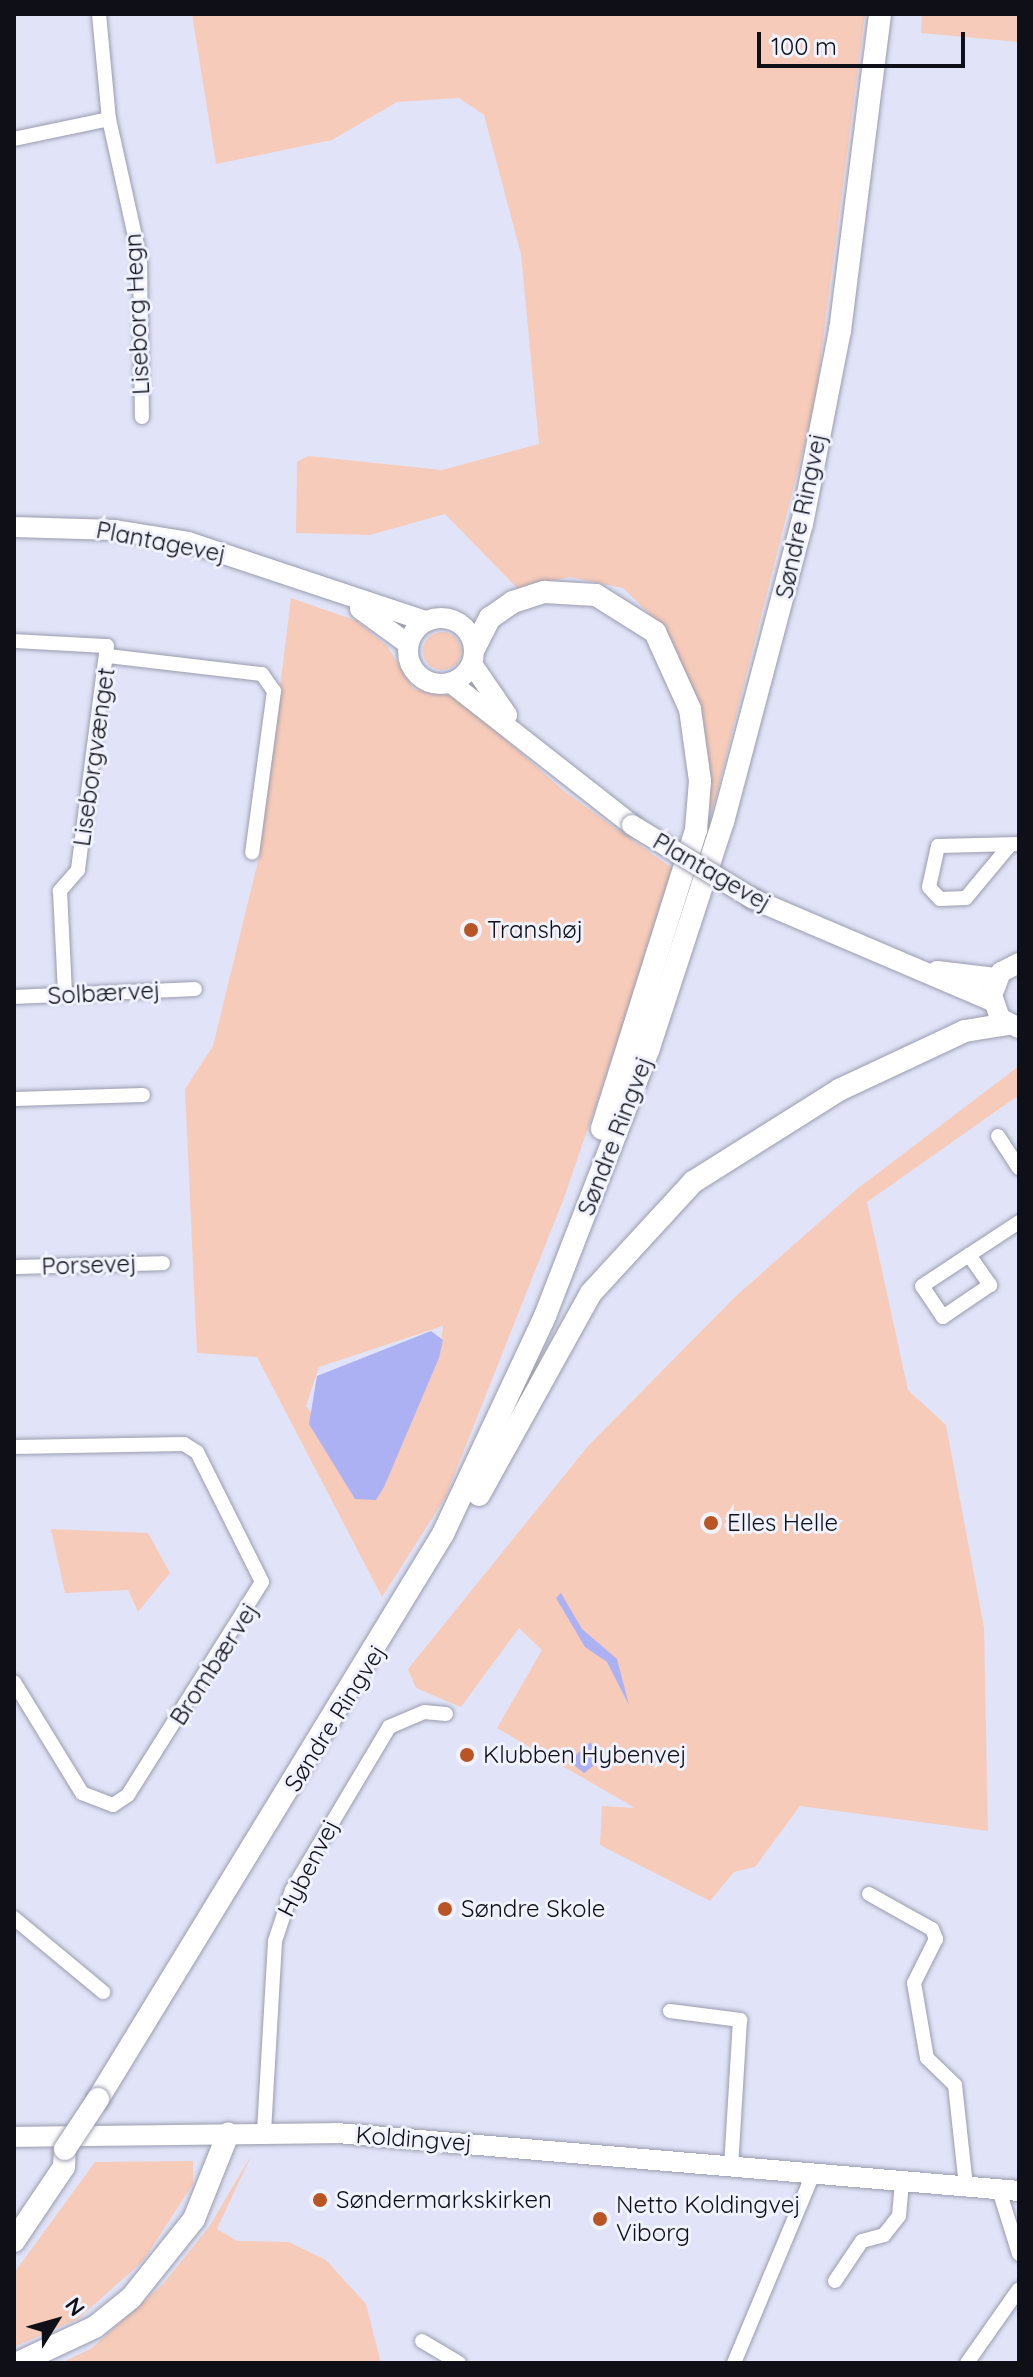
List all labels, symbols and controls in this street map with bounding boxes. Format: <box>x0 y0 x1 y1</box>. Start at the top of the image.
scale bar <box>761 16 969 66</box>
text: 100 m <box>771 31 837 61</box>
street label: Liseborg Hegn <box>118 232 156 396</box>
street label: Søndre Ringvej <box>769 431 833 601</box>
street label: Plantagevej <box>94 515 228 569</box>
street label: Liseborgvænget <box>67 666 121 848</box>
street label: Plantagevej <box>648 827 776 917</box>
place label: Transhøj <box>487 916 583 944</box>
marker: Transhøj <box>462 921 480 939</box>
street label: Solbærvej <box>47 976 161 1010</box>
street label: Søndre Ringvej <box>571 1052 659 1220</box>
street label: Porsevej <box>41 1249 137 1281</box>
place label: Elles Helle <box>727 1509 838 1537</box>
marker: Elles Helle <box>702 1514 720 1532</box>
street label: Brombærvej <box>164 1597 264 1731</box>
street label: Søndre Ringvej <box>278 1639 392 1797</box>
place label: Klubben Hybenvej <box>483 1741 687 1769</box>
marker: Klubben Hybenvej <box>458 1746 476 1764</box>
street label: Hybenvej <box>271 1815 345 1921</box>
place label: Søndre Skole <box>461 1895 605 1923</box>
marker: Søndre Skole <box>436 1900 454 1918</box>
street label: Koldingvej <box>355 2121 473 2157</box>
place label: Søndermarkskirken <box>336 2186 552 2214</box>
marker: Søndermarkskirken <box>311 2191 329 2209</box>
place label: Netto Koldingvej Viborg <box>616 2191 801 2247</box>
marker: Netto Koldingvej Viborg <box>591 2210 609 2228</box>
north arrow <box>16 2281 96 2361</box>
text: N <box>59 2292 91 2321</box>

